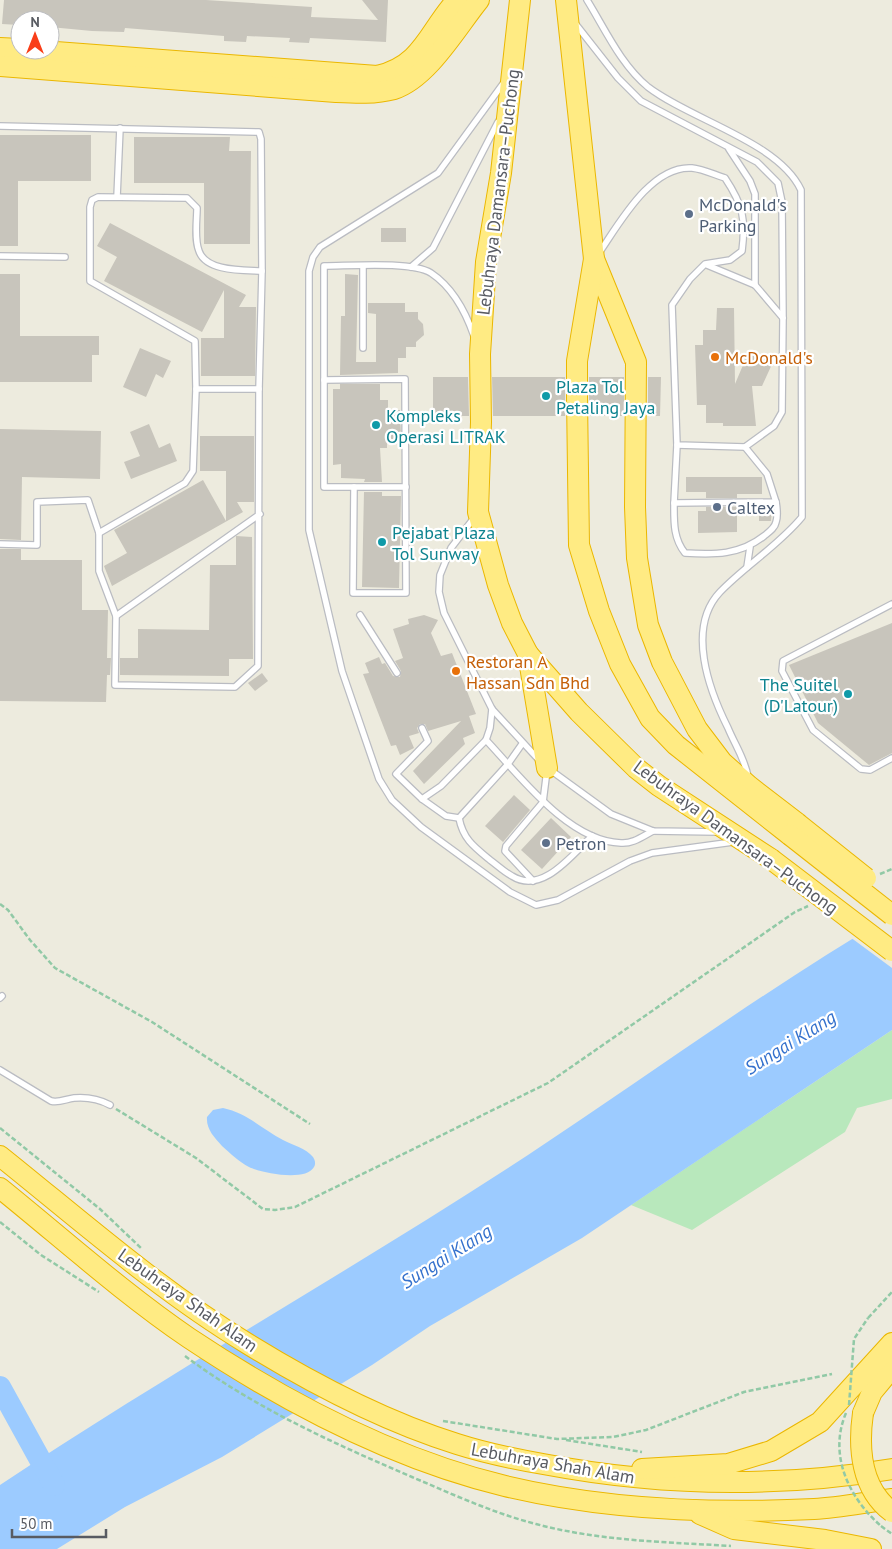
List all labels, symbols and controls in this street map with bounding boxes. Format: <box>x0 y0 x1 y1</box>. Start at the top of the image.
north arrow <box>10 10 60 60</box>
text: N <box>30 13 40 31</box>
street label: Lebuhraya Damansara–Puchong <box>471 68 525 316</box>
place label: McDonald's Parking <box>699 193 787 237</box>
marker: McDonald's Parking <box>683 208 695 220</box>
place label: McDonald's <box>725 346 813 369</box>
marker: McDonald's <box>709 351 721 363</box>
place label: Plaza Tol Petaling Jaya <box>556 375 655 419</box>
marker: Plaza Tol Petaling Jaya <box>540 390 552 402</box>
place label: Kompleks Operasi LITRAK <box>386 404 506 448</box>
marker: Kompleks Operasi LITRAK <box>370 419 382 431</box>
place label: Caltex <box>727 496 775 519</box>
marker: Caltex <box>711 501 723 513</box>
place label: Pejabat Plaza Tol Sunway <box>392 521 495 565</box>
marker: Pejabat Plaza Tol Sunway <box>376 536 388 548</box>
place label: Restoran A Hassan Sdn Bhd <box>466 650 590 694</box>
marker: Restoran A Hassan Sdn Bhd <box>450 665 462 677</box>
place label: The Suitel (D'Latour) <box>760 673 839 717</box>
marker: The Suitel (D'Latour) <box>842 688 854 700</box>
street label: Lebuhraya Damansara–Puchong <box>629 755 843 919</box>
place label: Petron <box>556 832 606 855</box>
marker: Petron <box>540 837 552 849</box>
water label: Sungai Klang <box>740 1004 840 1079</box>
water label: Sungai Klang <box>396 1218 496 1293</box>
street label: Lebuhraya Shah Alam <box>114 1243 262 1357</box>
street label: Lebuhraya Shah Alam <box>469 1437 637 1489</box>
scale bar <box>12 1506 106 1538</box>
text: 50 m <box>20 1514 53 1533</box>

